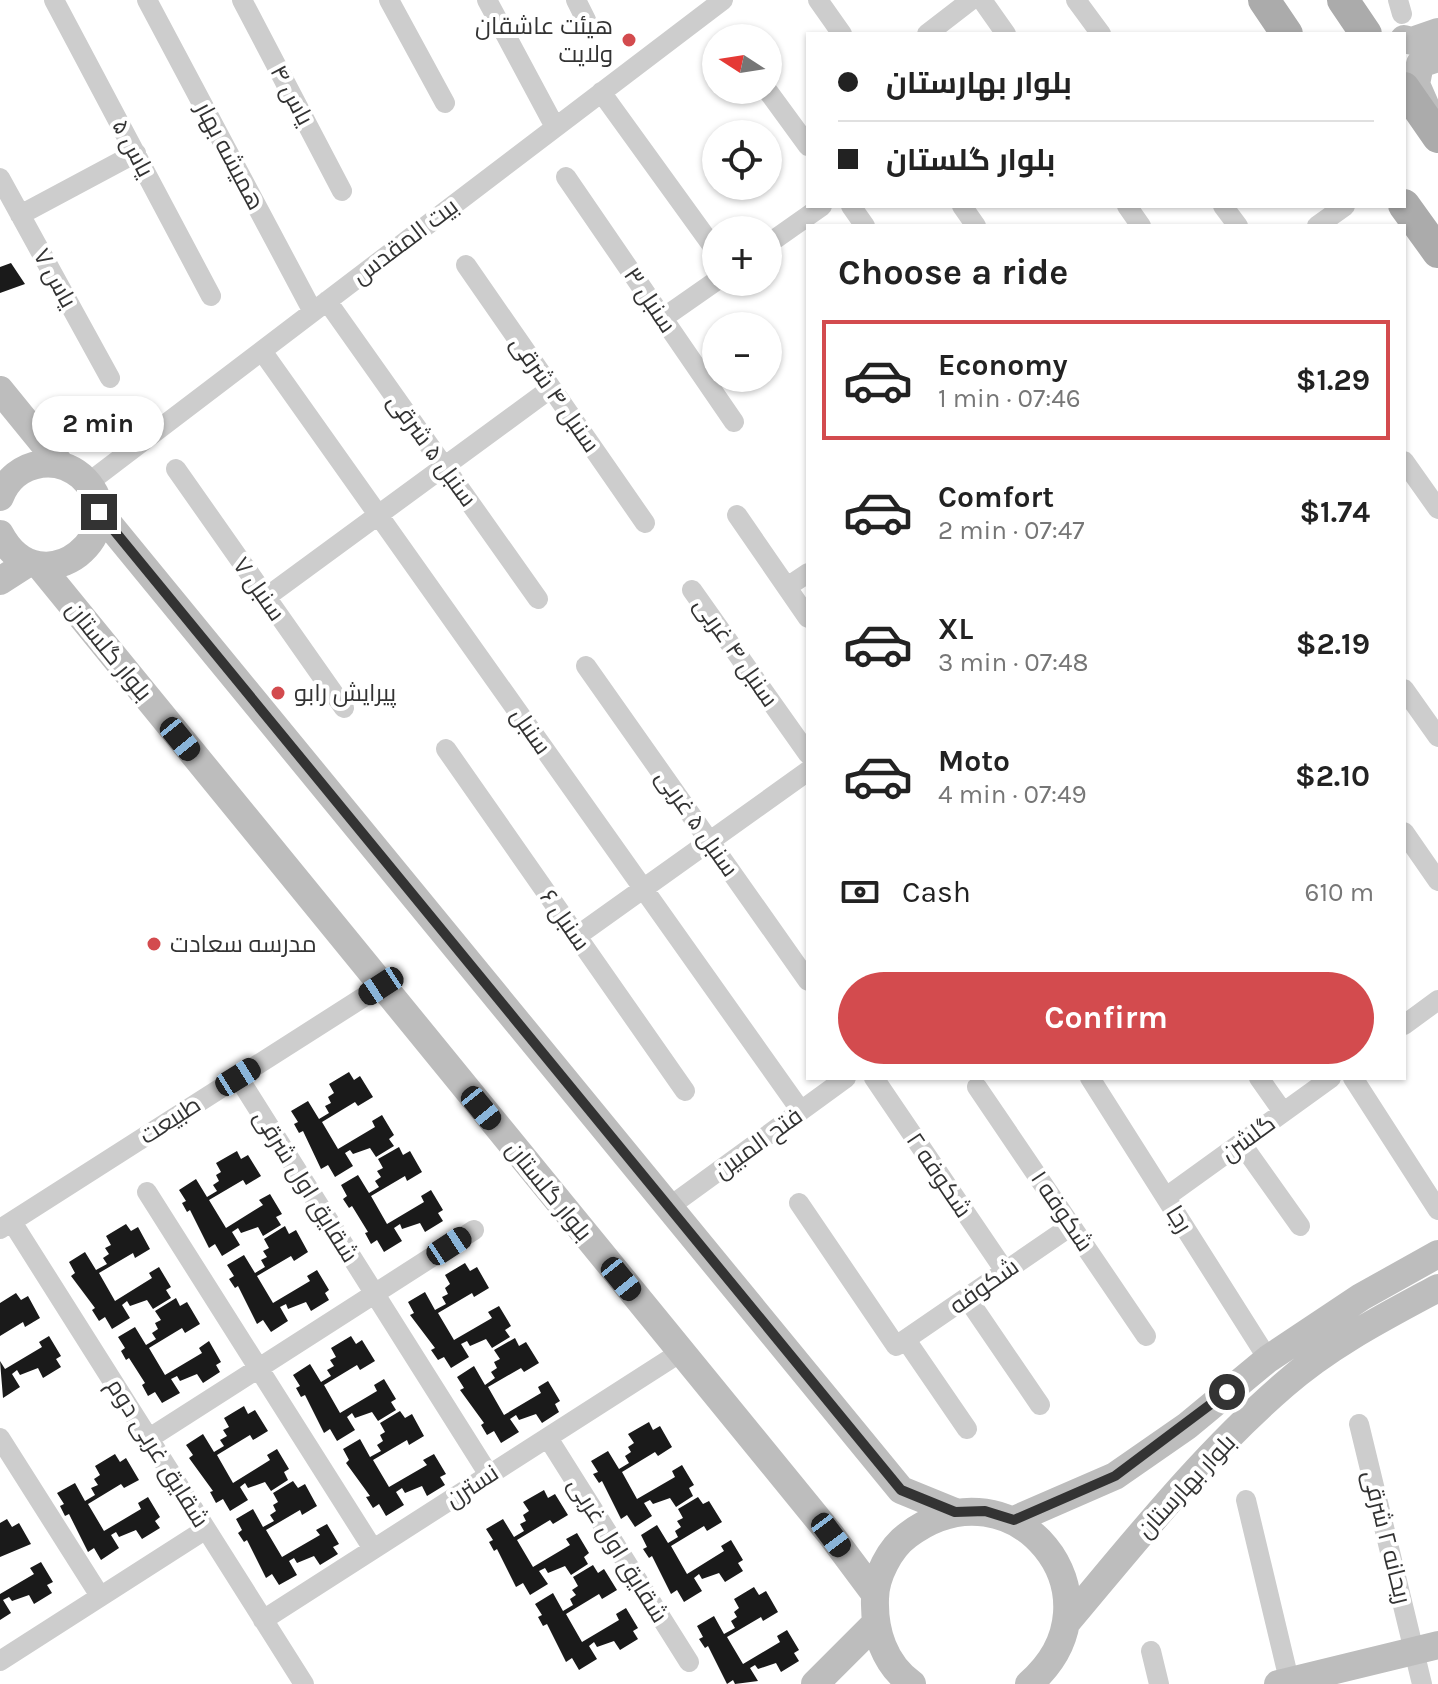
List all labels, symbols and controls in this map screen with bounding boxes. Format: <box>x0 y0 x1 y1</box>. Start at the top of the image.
place label: هیئت عاشقان ولایت <box>475 12 613 68</box>
north arrow <box>702 24 782 104</box>
map controls <box>702 24 782 392</box>
marker: هیئت عاشقان ولایت <box>620 31 638 49</box>
street label: یاس ۴ <box>265 60 320 130</box>
text: بلوار بهارستان <box>886 65 1072 101</box>
street label: همیشه بهار <box>189 95 270 215</box>
street label: یاس ۵ <box>106 114 160 182</box>
button: locate <box>702 120 782 200</box>
text: بلوار گلستان <box>886 142 1055 178</box>
street label: بیت المقدس <box>347 192 463 290</box>
button: + <box>702 216 782 296</box>
street label: یاس ۷ <box>27 244 83 313</box>
text: Choose a ride <box>838 251 1068 293</box>
street label: سنبل ۳ <box>618 262 682 338</box>
button: − <box>702 312 782 392</box>
street label: سنبل ۴ شرقی <box>505 330 605 458</box>
icon: car <box>842 344 914 416</box>
text: Economy <box>938 347 1068 383</box>
text: $1.29 <box>1296 362 1370 398</box>
text: 1 min · 07:46 <box>938 383 1081 414</box>
street label: سنبل ۵ شرقی <box>382 388 482 512</box>
callout: 2 min <box>33 396 165 452</box>
text: 2 min <box>62 408 134 439</box>
icon: car <box>842 476 914 548</box>
text: Comfort <box>938 479 1054 515</box>
route end <box>81 494 117 530</box>
text: $1.74 <box>1299 494 1370 530</box>
text: 2 min · 07:47 <box>938 515 1084 546</box>
street label: سنبل ۷ <box>227 552 291 626</box>
street label: سنبل ۴ غربی <box>688 592 784 712</box>
street label: بلوار گلستان <box>60 595 158 707</box>
icon: car <box>842 608 914 680</box>
text: XL <box>938 611 973 647</box>
text: $2.19 <box>1296 626 1370 662</box>
text: 3 min · 07:48 <box>938 647 1088 678</box>
place label: پیرایش رابو <box>294 679 397 709</box>
marker: پیرایش رابو <box>269 684 287 702</box>
street label: سنبل <box>505 702 557 760</box>
car <box>156 713 204 765</box>
icon: car <box>842 740 914 812</box>
text: Moto <box>938 743 1010 779</box>
text: $2.10 <box>1295 758 1370 794</box>
street label: سنبل ۵ غربی <box>650 764 744 882</box>
text: 4 min · 07:49 <box>938 779 1087 810</box>
icon: cash <box>838 870 882 914</box>
text: Cash <box>902 874 971 910</box>
text: 610 m <box>1305 877 1374 908</box>
street label: سنبل ۶ <box>534 884 596 956</box>
place label: مدرسه سعادت <box>170 930 317 958</box>
marker: مدرسه سعادت <box>145 935 163 953</box>
car <box>354 963 408 1009</box>
button: Confirm <box>838 972 1374 1064</box>
car <box>211 1054 265 1100</box>
car <box>457 1082 505 1134</box>
street label: طبیعت <box>134 1090 206 1150</box>
street label: فتح المبین <box>708 1102 809 1186</box>
street label: شقایق اول شرقی <box>247 1104 364 1268</box>
street label: گلشن <box>1215 1109 1281 1167</box>
street label: شکوفه ۲ <box>900 1127 978 1223</box>
street label: بلوار گلستان <box>500 1135 598 1247</box>
street label: شکوفه ۱ <box>1025 1165 1099 1257</box>
street label: رجا <box>1160 1200 1198 1238</box>
car <box>422 1223 476 1269</box>
street label: شکوفه <box>944 1252 1024 1320</box>
car <box>597 1253 645 1305</box>
street label: شقایق غربی دوم <box>99 1373 215 1534</box>
route start <box>1209 1374 1245 1410</box>
street label: بلوار بهارستان <box>1131 1428 1241 1544</box>
street label: نسترن <box>440 1459 504 1513</box>
street label: ریحانه ۲ شرقی <box>1357 1467 1417 1607</box>
street label: شقایق اول غربی <box>561 1472 674 1628</box>
car <box>807 1509 855 1561</box>

